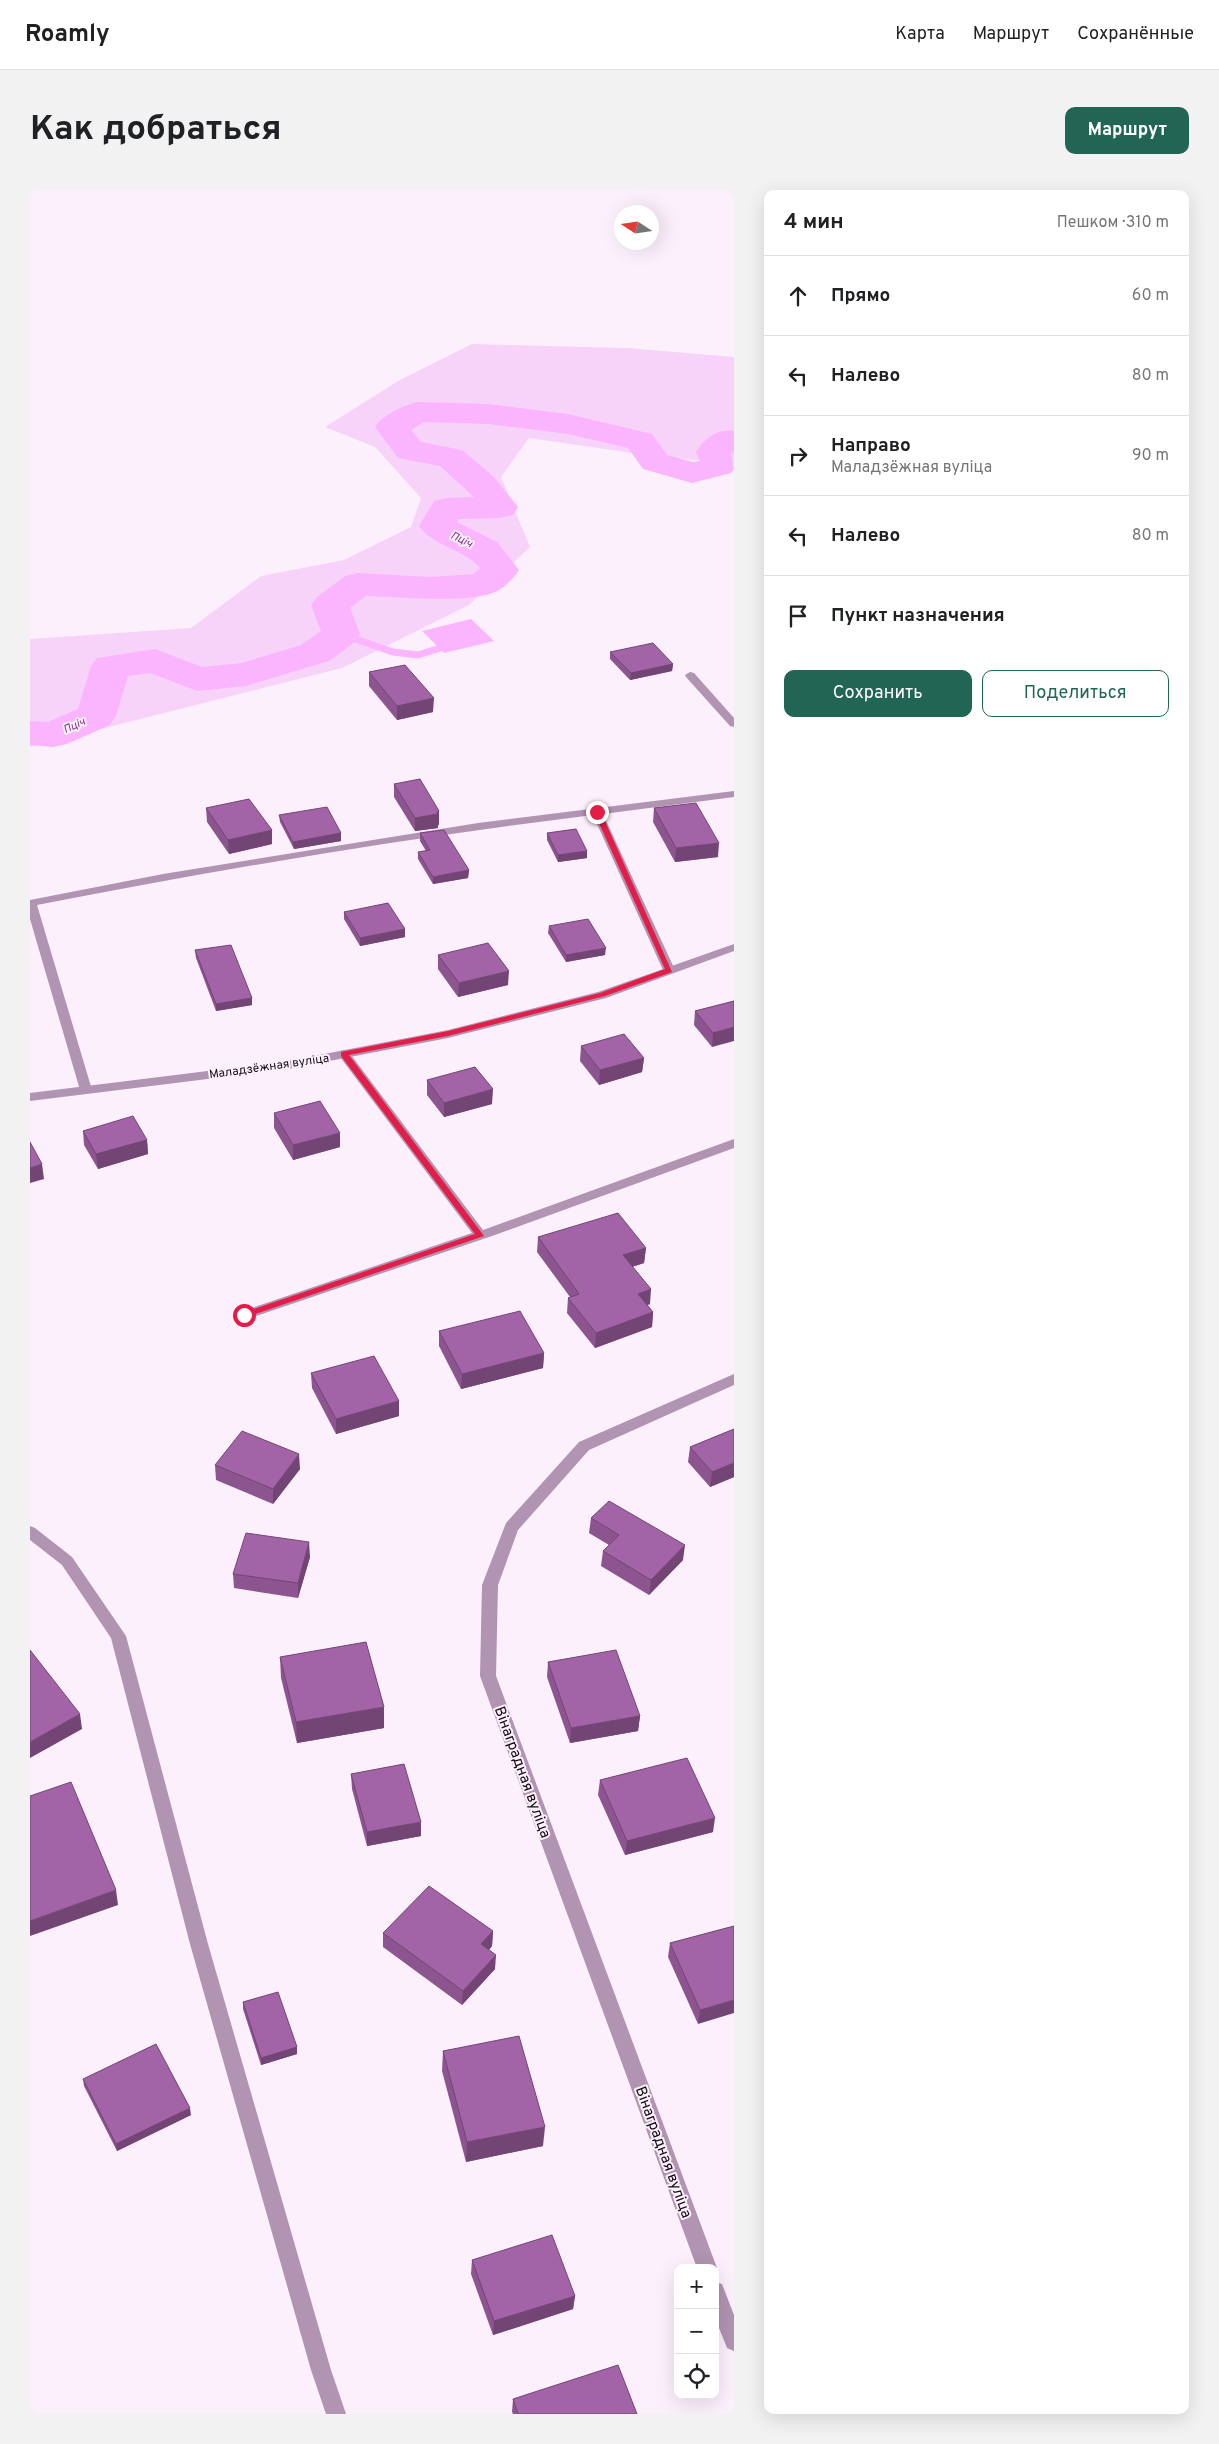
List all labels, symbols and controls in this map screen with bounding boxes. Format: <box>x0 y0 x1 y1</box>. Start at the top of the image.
text: Roamly <box>25 20 110 50</box>
text: Карта <box>895 23 945 46</box>
text: Маршрут <box>973 23 1049 46</box>
text: Сохранённые <box>1077 23 1194 46</box>
button: Маршрут <box>1065 107 1189 154</box>
text: Как добраться <box>30 108 282 152</box>
north arrow <box>614 205 659 250</box>
text: 4 мин <box>784 209 844 236</box>
text: Пешком · 310 m <box>1057 213 1169 233</box>
icon: ahead <box>784 282 812 310</box>
text: Прямо <box>831 284 890 308</box>
text: 60 m <box>1132 286 1169 306</box>
icon: left <box>784 362 812 390</box>
text: Налево <box>831 364 900 388</box>
text: 80 m <box>1132 366 1169 386</box>
text: Направо <box>831 434 911 458</box>
icon: right <box>784 442 812 470</box>
text: 90 m <box>1132 446 1169 466</box>
text: Маладзёжная вуліца <box>831 458 992 478</box>
icon: left <box>784 522 812 550</box>
text: Налево <box>831 524 900 548</box>
text: 80 m <box>1132 526 1169 546</box>
water label: Пціч <box>448 529 476 552</box>
icon: arrive <box>784 602 812 630</box>
text: Пункт назначения <box>831 604 1005 628</box>
button: Сохранить <box>784 670 972 717</box>
button: Поделиться <box>982 670 1169 717</box>
water label: Пціч <box>61 715 89 737</box>
route end <box>586 801 609 824</box>
street label: Маладзёжная вуліца <box>208 1051 330 1083</box>
route start <box>233 1304 256 1327</box>
street label: Вінаградная вуліца <box>489 1704 554 1841</box>
street label: Вінаградная вуліца <box>630 2084 695 2221</box>
map controls <box>674 2264 719 2399</box>
button: + <box>674 2264 719 2309</box>
button: − <box>674 2309 719 2354</box>
button: locate <box>674 2354 719 2399</box>

